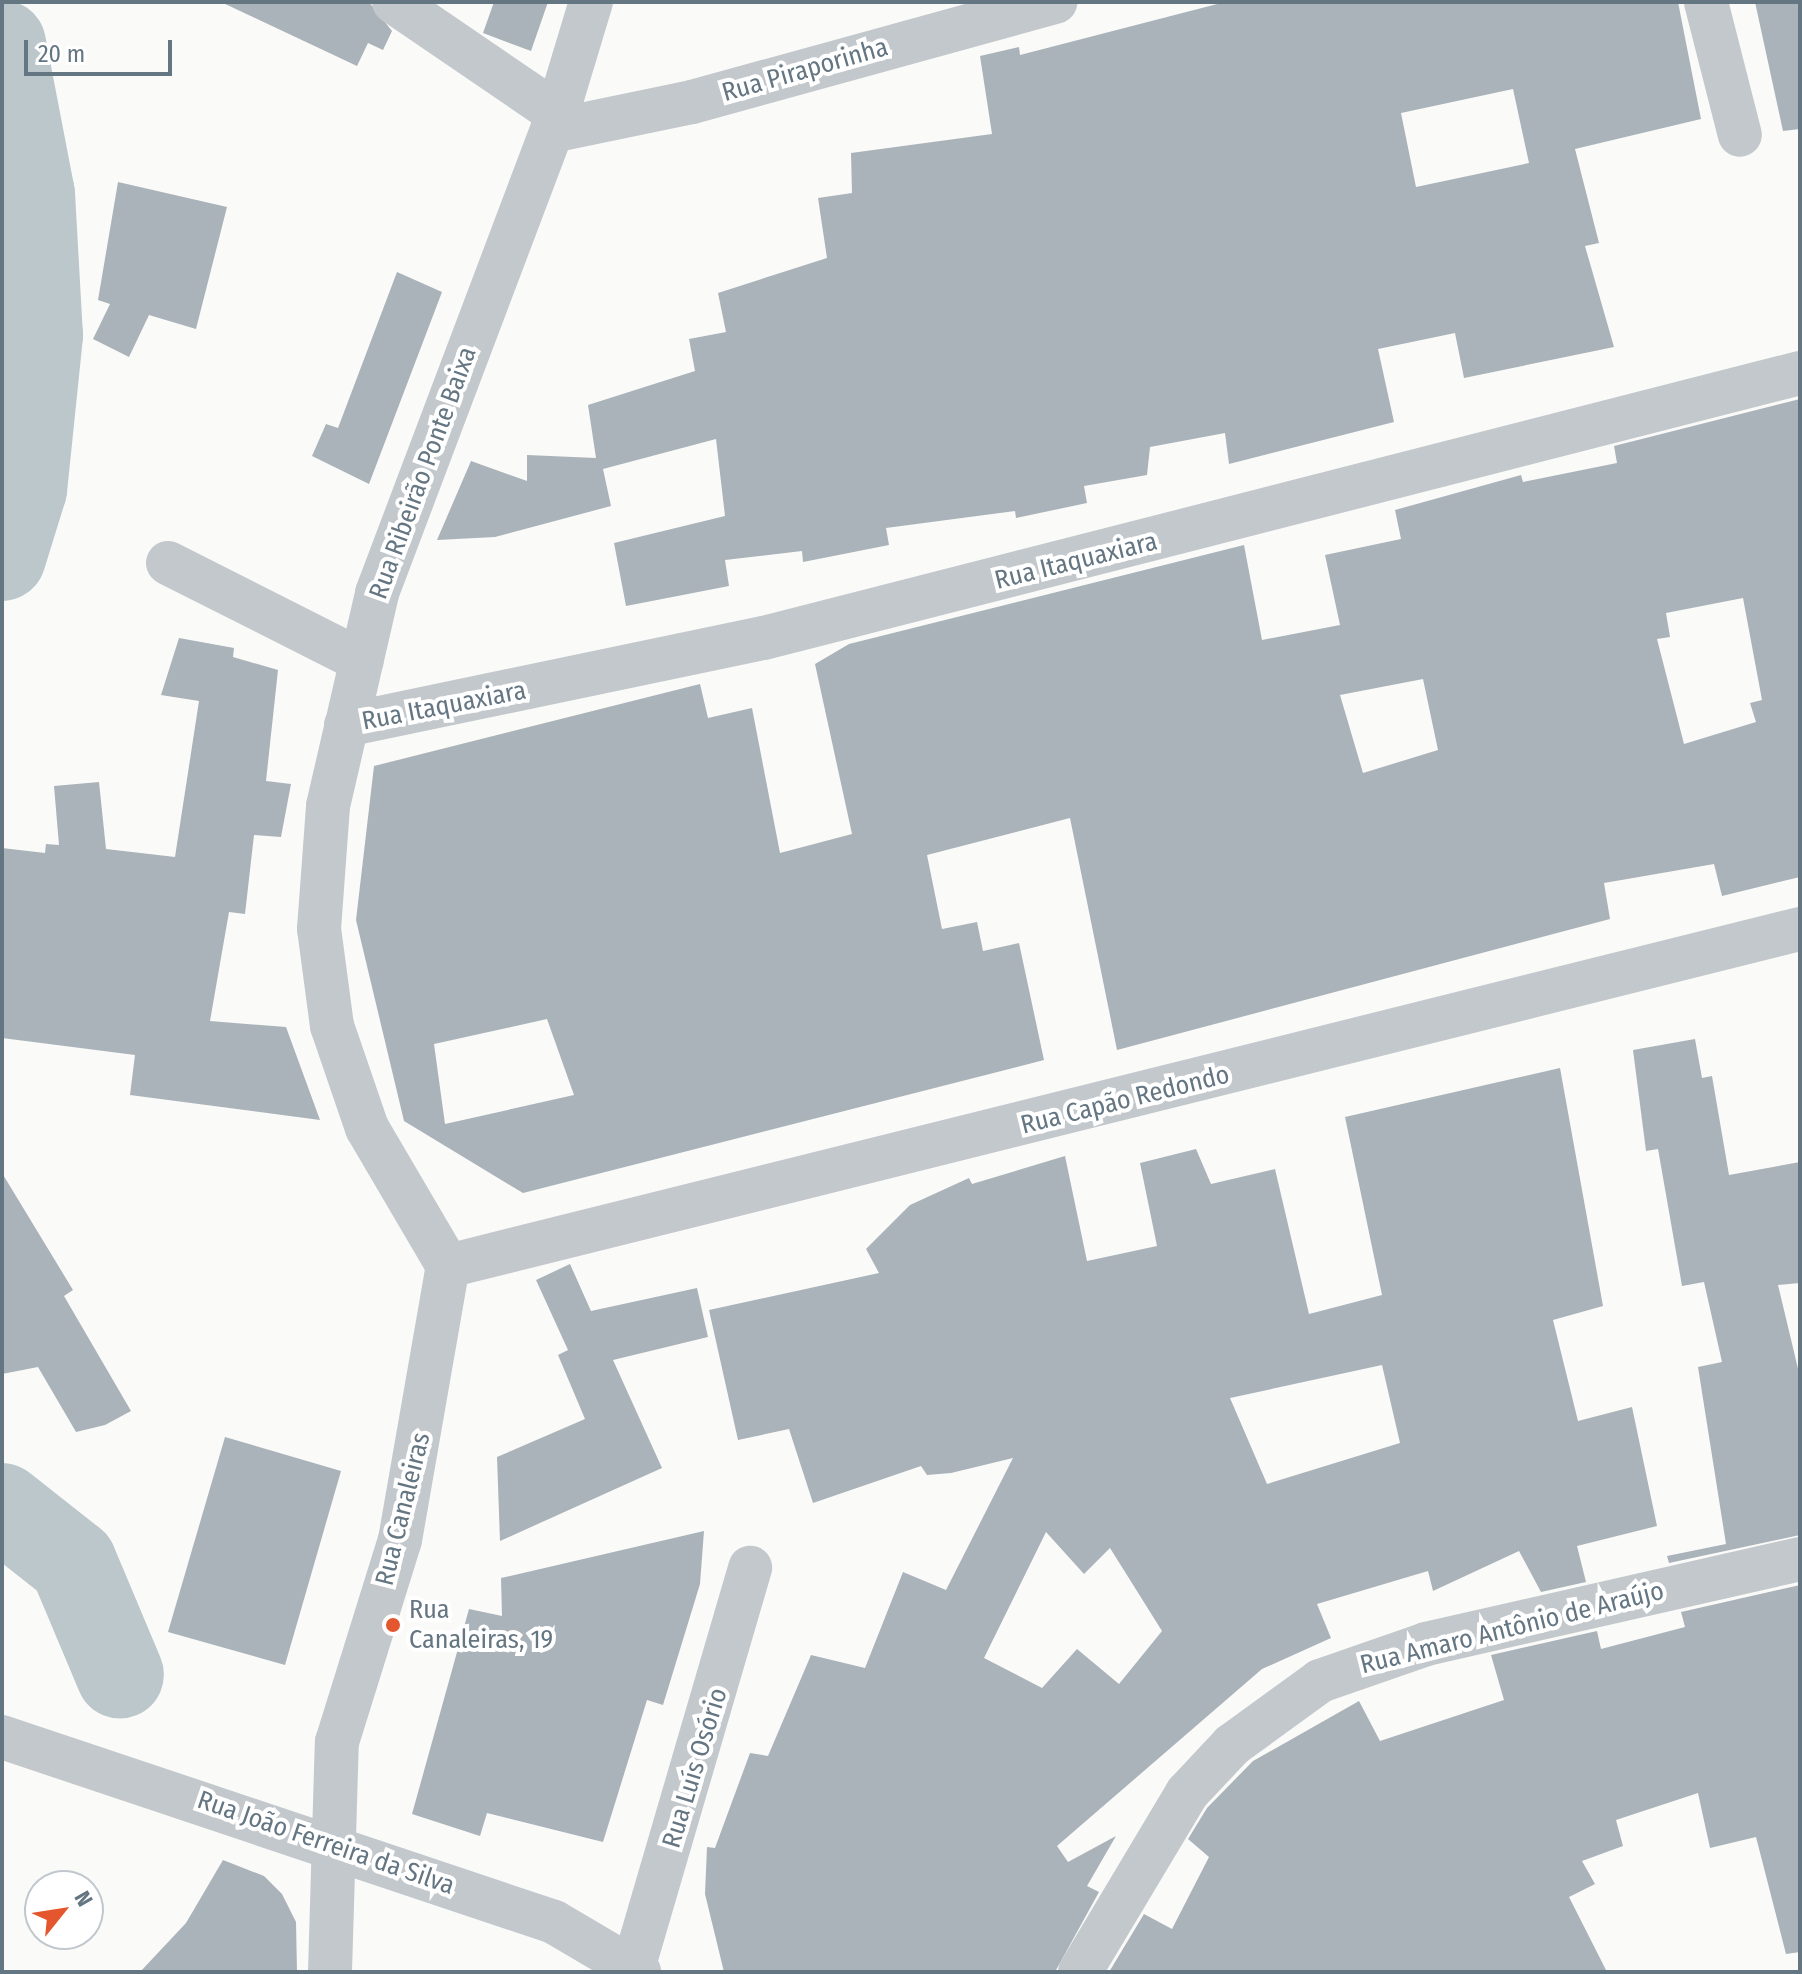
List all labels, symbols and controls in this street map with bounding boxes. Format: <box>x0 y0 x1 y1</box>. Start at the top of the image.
scale bar <box>28 24 176 74</box>
street label: Rua Piraporinha <box>718 31 892 109</box>
text: 20 m <box>38 40 85 68</box>
street label: Rua Ribeirão Ponte Baixa <box>363 343 483 603</box>
street label: Rua Itaquaxiara <box>991 526 1161 596</box>
street label: Rua Itaquaxiara <box>359 675 529 737</box>
street label: Rua Capão Redondo <box>1017 1059 1233 1141</box>
street label: Rua Canaleiras <box>369 1429 437 1589</box>
street label: Rua Amaro Antônio de Araújo <box>1357 1575 1667 1681</box>
place label: Rua Canaleiras, 19 <box>409 1594 553 1656</box>
marker: Rua Canaleiras, 19 <box>384 1616 402 1634</box>
street label: Rua Luís Osório <box>656 1684 734 1852</box>
street label: Rua João Ferreira da Silva <box>193 1784 459 1902</box>
north arrow <box>24 1870 104 1950</box>
text: N <box>68 1886 98 1911</box>

